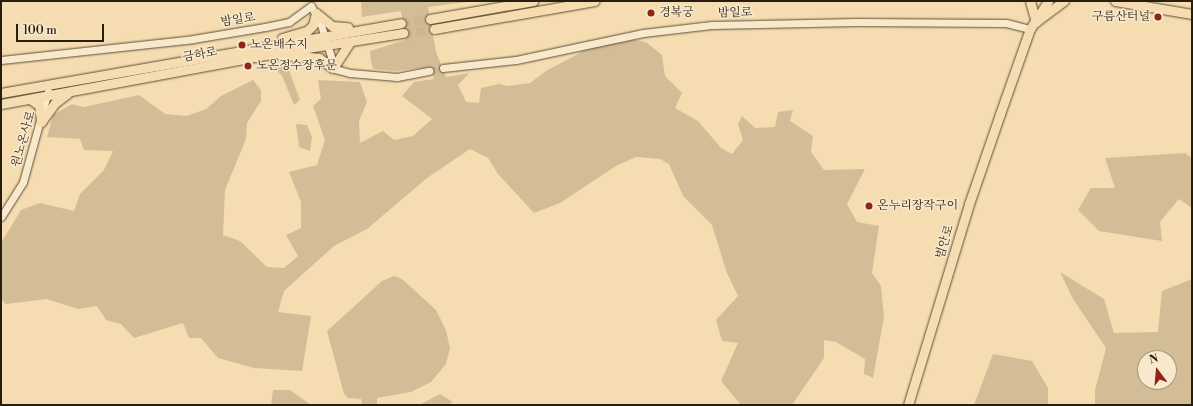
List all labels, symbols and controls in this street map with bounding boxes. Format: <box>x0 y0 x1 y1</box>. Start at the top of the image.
street label: 밤일로 <box>717 5 753 21</box>
place label: 경복궁 <box>659 6 694 20</box>
marker: 경복궁 <box>646 8 656 18</box>
street label: 밤일로 <box>220 10 256 30</box>
place label: 구름산터널 <box>1092 10 1150 24</box>
marker: 구름산터널 <box>1153 12 1163 22</box>
scale bar <box>18 16 106 42</box>
text: 100 m <box>23 23 57 38</box>
place label: 노온배수지 <box>250 38 308 52</box>
marker: 노온배수지 <box>237 40 247 50</box>
street label: 금하로 <box>182 45 218 65</box>
place label: 노온정수장후문 <box>256 59 337 73</box>
marker: 노온정수장후문 <box>243 61 253 71</box>
street label: 원노온사로 <box>9 109 39 169</box>
place label: 온누리장작구이 <box>877 199 958 213</box>
marker: 온누리장작구이 <box>864 201 874 211</box>
street label: 범안로 <box>933 223 957 261</box>
north arrow <box>1137 350 1177 390</box>
text: N <box>1148 352 1160 367</box>

